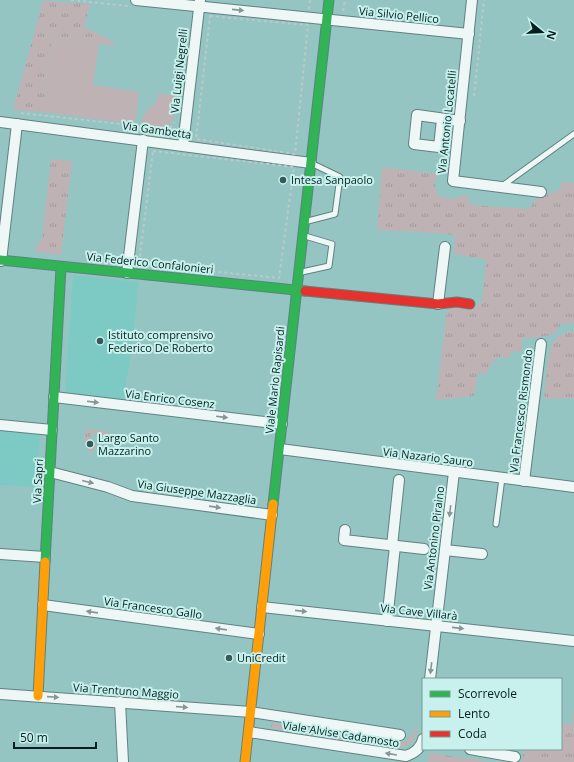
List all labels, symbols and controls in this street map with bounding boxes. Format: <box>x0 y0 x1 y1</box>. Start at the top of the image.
street label: Via Silvio Pellico <box>358 3 440 26</box>
one-way arrow <box>232 7 244 14</box>
north arrow <box>522 12 562 52</box>
street label: Via Luigi Negrelli <box>167 28 190 114</box>
text: N <box>543 29 561 42</box>
street label: Via Antonio Locatelli <box>434 70 459 174</box>
street label: Via Gambetta <box>122 117 193 142</box>
place label: Intesa Sanpaolo <box>291 172 373 187</box>
marker: Intesa Sanpaolo <box>278 175 288 185</box>
street label: Via Federico Confalonieri <box>86 248 214 277</box>
street label: Viale Mario Rapisardi <box>261 326 288 434</box>
place label: Istituto comprensivo Federico De Roberto <box>108 327 214 355</box>
marker: Istituto comprensivo Federico De Roberto <box>95 336 105 346</box>
street label: Via Francesco Rismondo <box>505 348 536 474</box>
street label: Via Enrico Cosenz <box>124 386 216 411</box>
one-way arrow <box>87 399 99 405</box>
one-way arrow <box>216 414 228 420</box>
place label: Largo Santo Mazzarino <box>98 430 160 458</box>
marker: Largo Santo Mazzarino <box>85 439 95 449</box>
street label: Via Nazario Sauro <box>382 444 474 470</box>
street label: Via Sapri <box>29 458 46 504</box>
street label: Via Giuseppe Mazzaglia <box>137 476 257 507</box>
one-way arrow <box>82 479 94 485</box>
street label: Via Antonino Piraino <box>420 485 447 591</box>
one-way arrow <box>209 504 221 510</box>
one-way arrow <box>446 505 453 517</box>
street label: Via Francesco Gallo <box>103 593 204 622</box>
street label: Via Cave Villarà <box>380 600 458 623</box>
one-way arrow <box>295 608 307 615</box>
one-way arrow <box>86 609 98 615</box>
one-way arrow <box>452 625 464 632</box>
one-way arrow <box>215 626 227 632</box>
place label: UniCredit <box>237 650 286 665</box>
marker: UniCredit <box>224 653 234 663</box>
one-way arrow <box>428 662 435 674</box>
legend <box>422 678 562 750</box>
street label: Via Trentuno Maggio <box>73 679 180 702</box>
text: Scorrevole <box>458 685 517 702</box>
one-way arrow <box>47 694 59 701</box>
one-way arrow <box>176 704 189 711</box>
text: Lento <box>458 705 490 722</box>
street label: Viale Alvise Cadamosto <box>282 717 401 750</box>
scale bar <box>14 724 96 750</box>
text: Coda <box>458 725 487 742</box>
text: 50 m <box>20 729 48 746</box>
one-way arrow <box>385 751 397 757</box>

